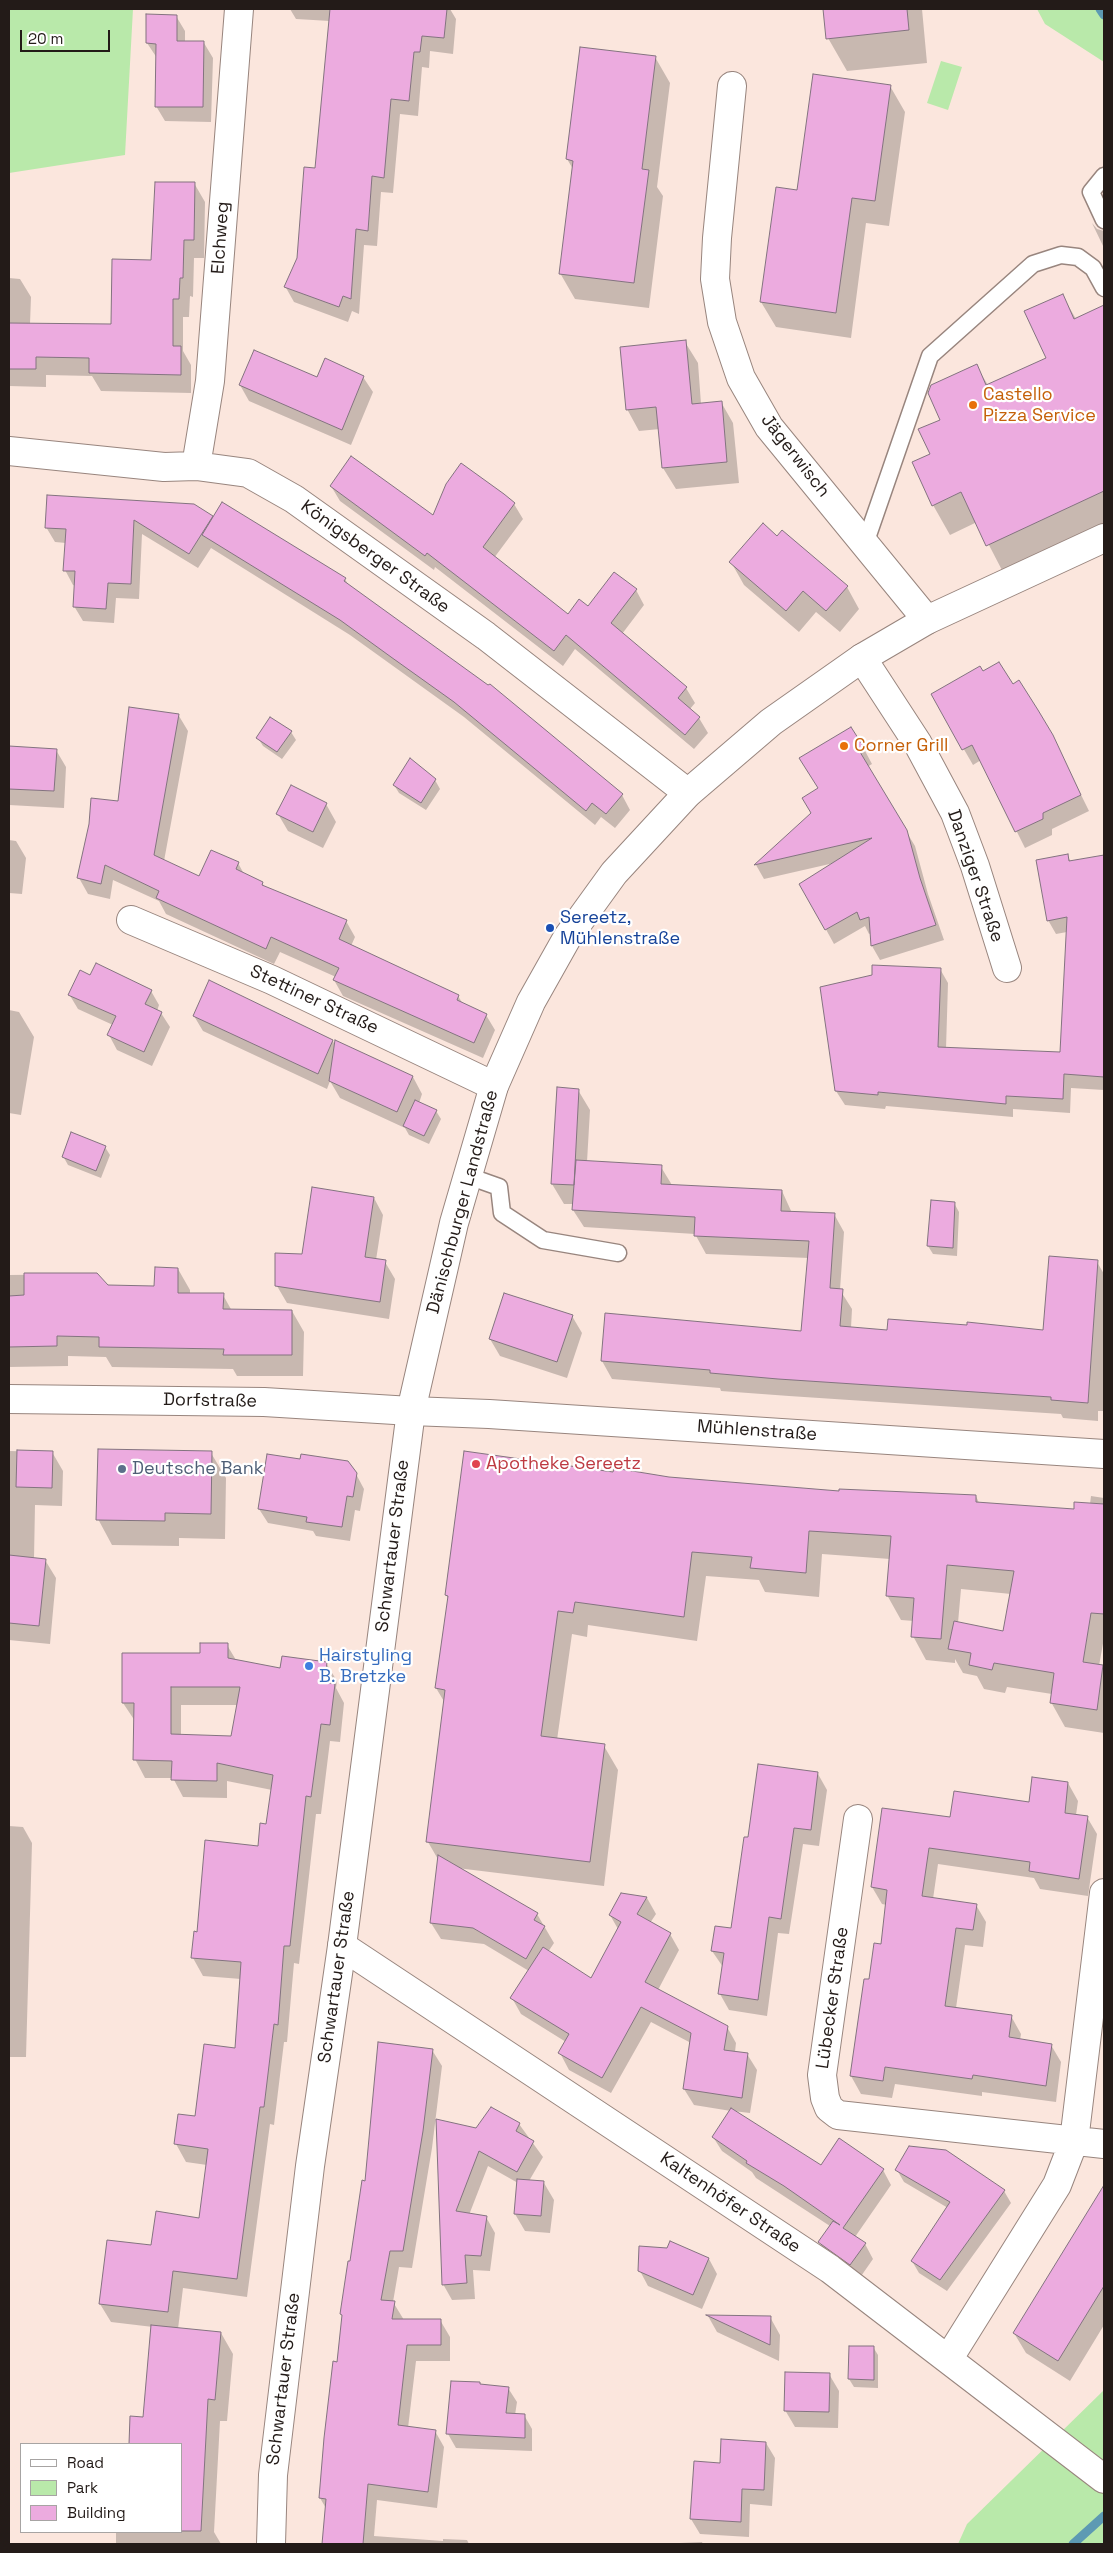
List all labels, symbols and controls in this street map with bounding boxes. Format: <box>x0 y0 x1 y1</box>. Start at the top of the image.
scale bar <box>22 20 112 52</box>
text: 20 m <box>28 29 63 48</box>
street label: Elchweg <box>208 201 234 275</box>
place label: Castello Pizza Service <box>983 384 1096 426</box>
marker: Castello Pizza Service <box>967 399 979 411</box>
street label: Jägerwisch <box>756 410 834 502</box>
street label: Königsberger Straße <box>296 496 454 618</box>
place label: Corner Grill <box>854 735 948 757</box>
marker: Corner Grill <box>838 740 850 752</box>
street label: Danziger Straße <box>942 807 1008 945</box>
place label: Sereetz, Mühlenstraße <box>560 907 680 950</box>
marker: Sereetz, Mühlenstraße <box>544 922 556 934</box>
street label: Stettiner Straße <box>246 961 382 1039</box>
street label: Dänischburger Landstraße <box>423 1088 503 1316</box>
street label: Dorfstraße <box>163 1389 257 1413</box>
street label: Mühlenstraße <box>696 1416 818 1446</box>
place label: Apotheke Sereetz <box>486 1453 641 1475</box>
place label: Deutsche Bank <box>132 1458 263 1480</box>
street label: Schwartauer Straße <box>372 1458 414 1634</box>
marker: Apotheke Sereetz <box>470 1458 482 1470</box>
marker: Deutsche Bank <box>116 1463 128 1475</box>
place label: Hairstyling B. Bretzke <box>319 1645 412 1688</box>
marker: Hairstyling B. Bretzke <box>303 1660 315 1672</box>
street label: Schwartauer Straße <box>314 1890 360 2064</box>
street label: Lübecker Straße <box>812 1926 854 2070</box>
street label: Kaltenhöfer Straße <box>656 2148 804 2258</box>
street label: Schwartauer Straße <box>263 2291 305 2467</box>
legend <box>20 2443 182 2533</box>
text: Road <box>67 2453 104 2472</box>
text: Park <box>67 2478 98 2497</box>
text: Building <box>67 2503 126 2522</box>

